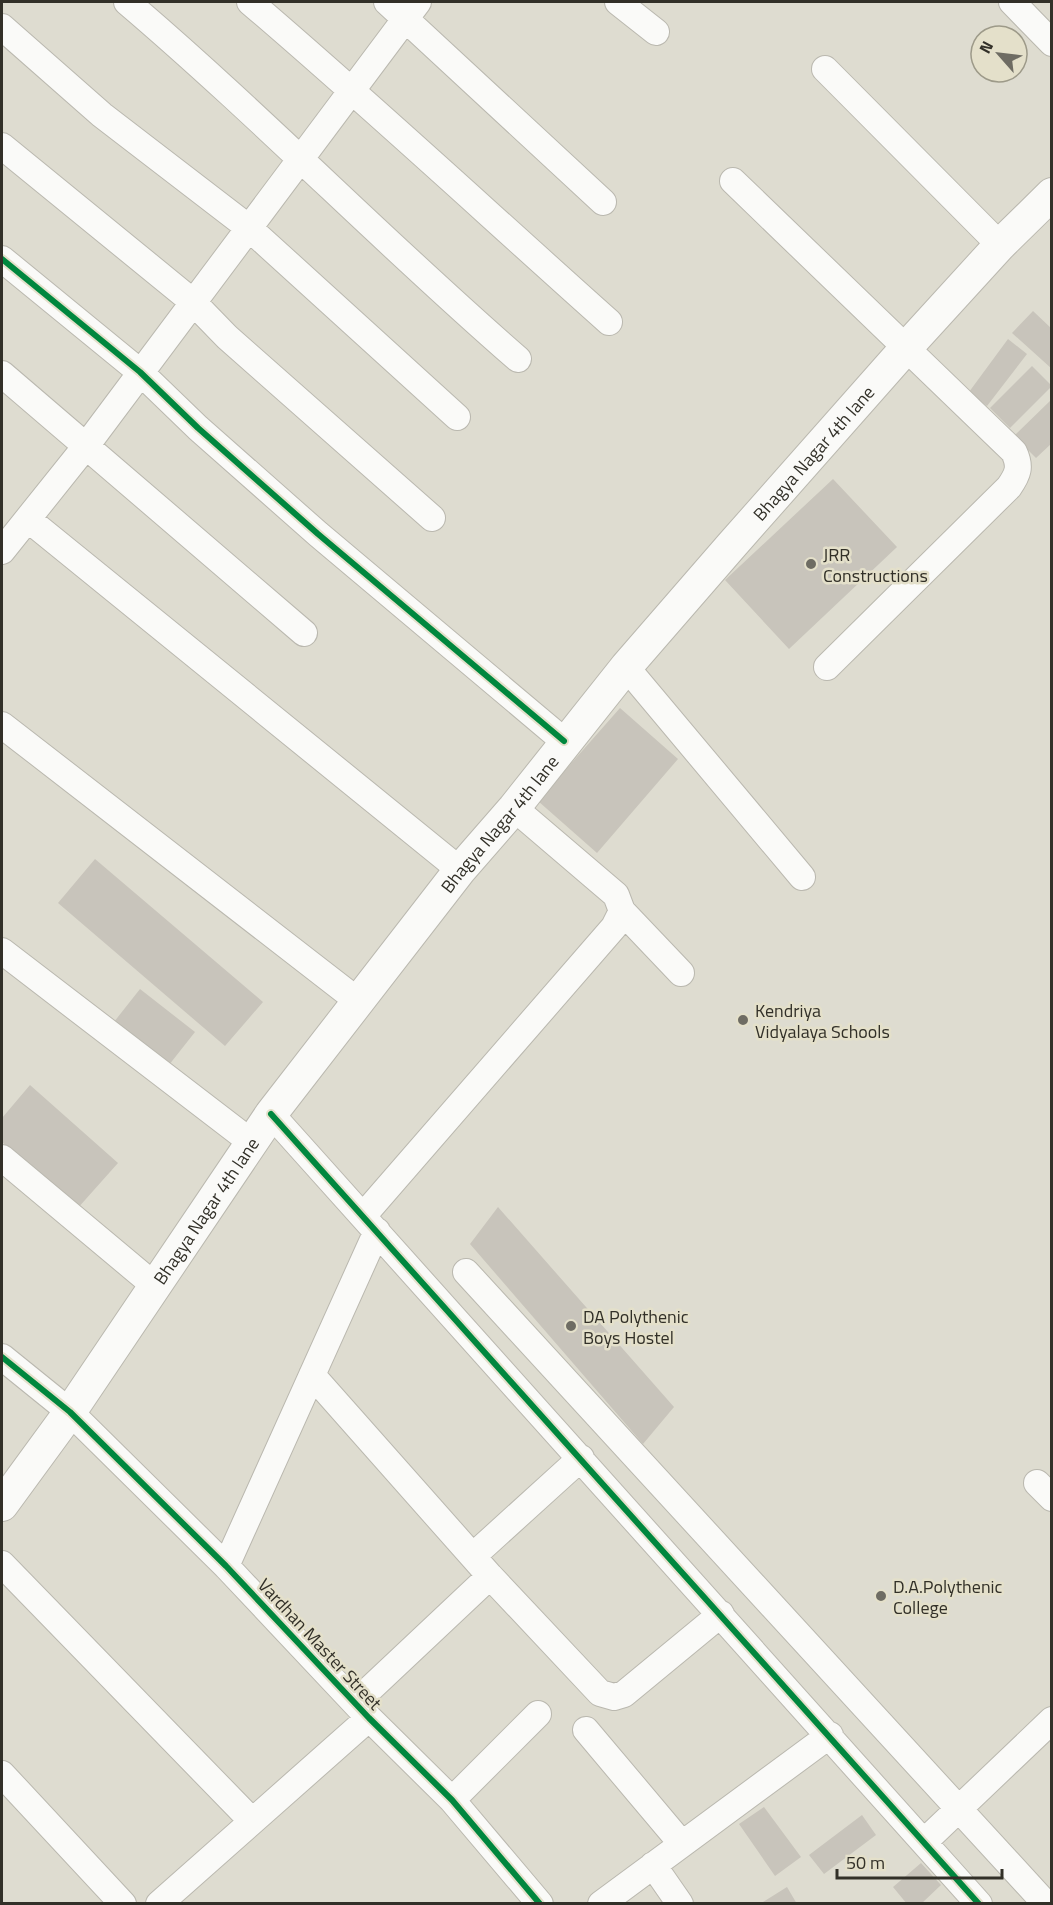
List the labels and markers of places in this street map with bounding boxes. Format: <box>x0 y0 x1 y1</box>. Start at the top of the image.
place label: JRR Constructions <box>823 541 928 589</box>
marker: JRR Constructions <box>804 557 818 571</box>
place label: Kendriya Vidyalaya Schools <box>755 997 890 1045</box>
marker: Kendriya Vidyalaya Schools <box>736 1013 750 1027</box>
place label: DA Polythenic Boys Hostel <box>583 1303 689 1351</box>
marker: DA Polythenic Boys Hostel <box>564 1319 578 1333</box>
place label: D.A.Polythenic College <box>893 1573 1002 1621</box>
marker: D.A.Polythenic College <box>874 1589 888 1603</box>

